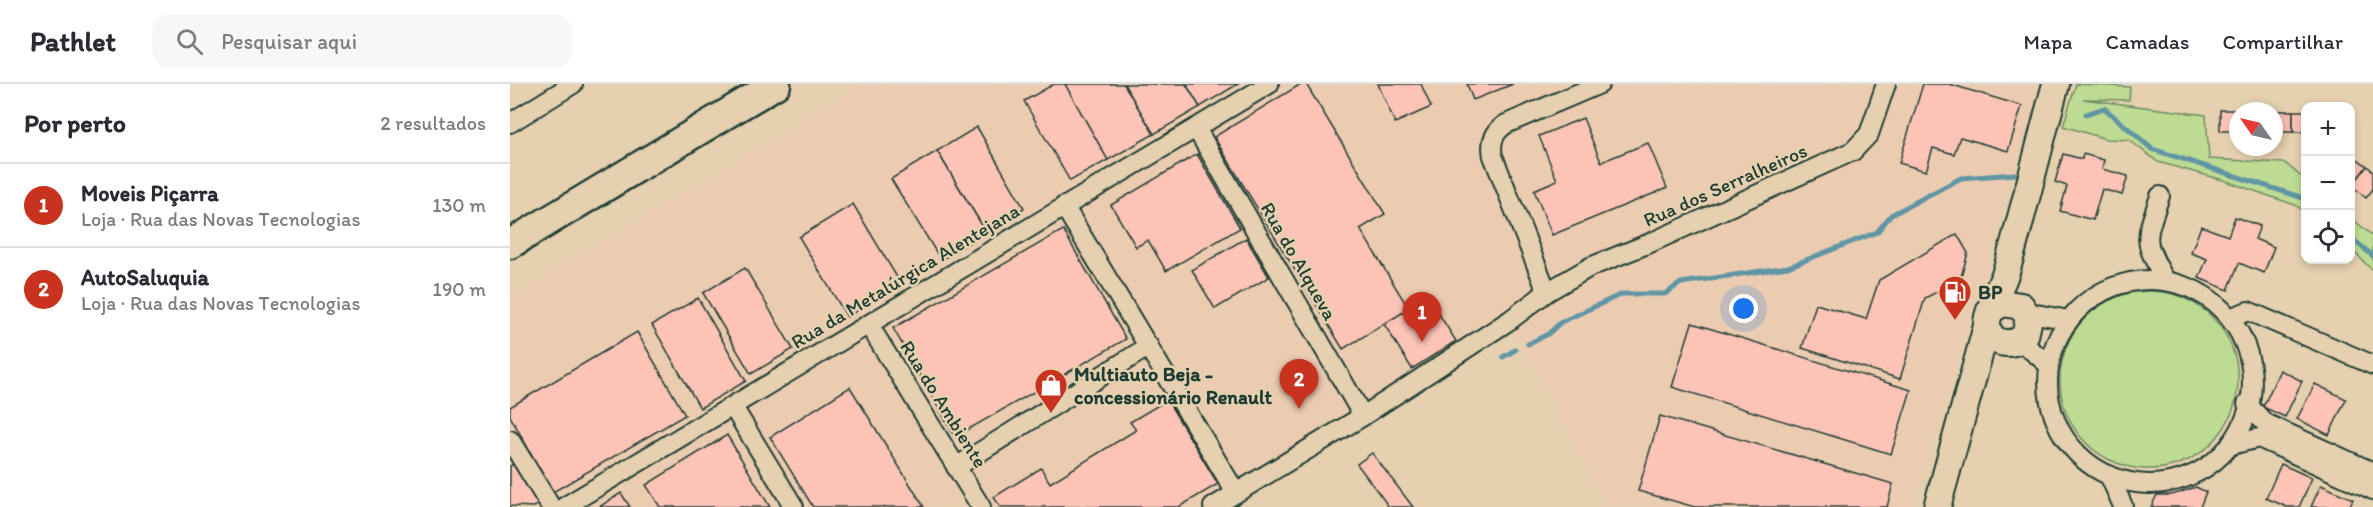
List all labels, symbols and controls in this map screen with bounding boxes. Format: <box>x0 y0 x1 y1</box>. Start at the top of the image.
search box <box>152 14 572 68</box>
text: Pathlet <box>30 24 116 58</box>
icon: search <box>173 25 206 58</box>
text: Pesquisar aqui <box>221 28 357 55</box>
text: Mapa <box>2024 29 2072 54</box>
text: Camadas <box>2105 29 2189 54</box>
text: Compartilhar <box>2222 29 2343 54</box>
north arrow <box>2229 102 2283 156</box>
map controls <box>2301 102 2355 264</box>
button: + <box>2301 102 2355 156</box>
text: Por perto <box>24 107 126 139</box>
text: 2 resultados <box>380 111 486 135</box>
street label: Rua dos Serralheiros <box>1639 138 1811 232</box>
button: − <box>2301 156 2355 210</box>
text: Moveis Piçarra <box>81 180 219 207</box>
text: 1 <box>39 193 48 217</box>
text: 130 m <box>432 193 486 217</box>
street label: Rua da Metalúrgica Alentejana <box>787 198 1024 354</box>
street label: Rua do Alqueva <box>1256 198 1343 325</box>
text: Loja · Rua das Novas Tecnologias <box>81 207 360 231</box>
button: locate <box>2301 210 2355 264</box>
text: AutoSaluquia <box>81 264 209 291</box>
fuel station icon: BP <box>1937 274 1973 321</box>
text: 2 <box>38 277 49 301</box>
text: 190 m <box>433 277 486 301</box>
place label: BP <box>1978 280 2003 304</box>
text: Loja · Rua das Novas Tecnologias <box>81 291 360 315</box>
pin: 1 <box>1402 292 1442 342</box>
your location <box>1729 294 1758 323</box>
street label: Rua do Ambiente <box>895 336 993 472</box>
pin: 2 <box>1280 360 1318 409</box>
place label: Multiauto Beja - concessionário Renault <box>1074 362 1273 409</box>
shop icon: Multiauto Beja - concessionário Renault <box>1033 367 1069 414</box>

